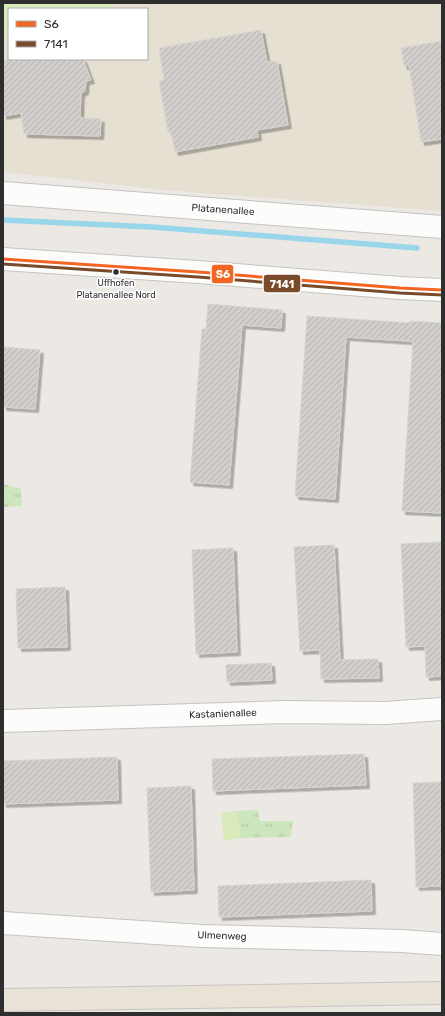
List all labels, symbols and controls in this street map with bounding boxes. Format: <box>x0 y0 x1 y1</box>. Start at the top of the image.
legend <box>8 8 148 60</box>
text: S6 <box>44 17 59 31</box>
text: 7141 <box>44 37 68 51</box>
street label: Platanenallee <box>191 202 255 218</box>
line badge: S6 <box>211 264 234 284</box>
marker: Uffhofen Platanenallee Nord <box>111 267 121 277</box>
text: S6 <box>216 268 230 281</box>
line badge: 7141 <box>263 274 301 293</box>
place label: Uffhofen Platanenallee Nord <box>76 278 156 300</box>
text: 7141 <box>270 278 294 291</box>
street label: Kastanienallee <box>189 707 257 721</box>
street label: Ulmenweg <box>197 929 247 943</box>

